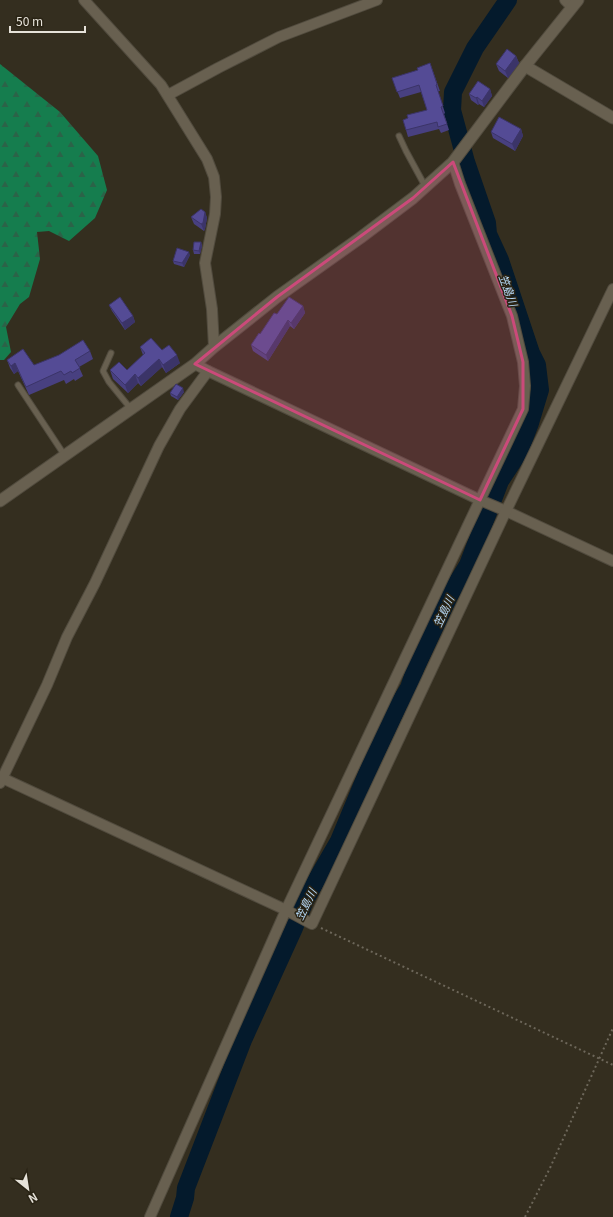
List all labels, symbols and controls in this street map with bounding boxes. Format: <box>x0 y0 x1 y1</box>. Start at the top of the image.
scale bar <box>10 8 85 34</box>
text: 50 m <box>16 12 43 29</box>
water label: 笠島川 <box>496 272 523 309</box>
water label: 笠島川 <box>429 592 458 629</box>
water label: 笠島川 <box>291 885 320 922</box>
north arrow <box>8 1169 48 1209</box>
text: N <box>26 1190 41 1208</box>

